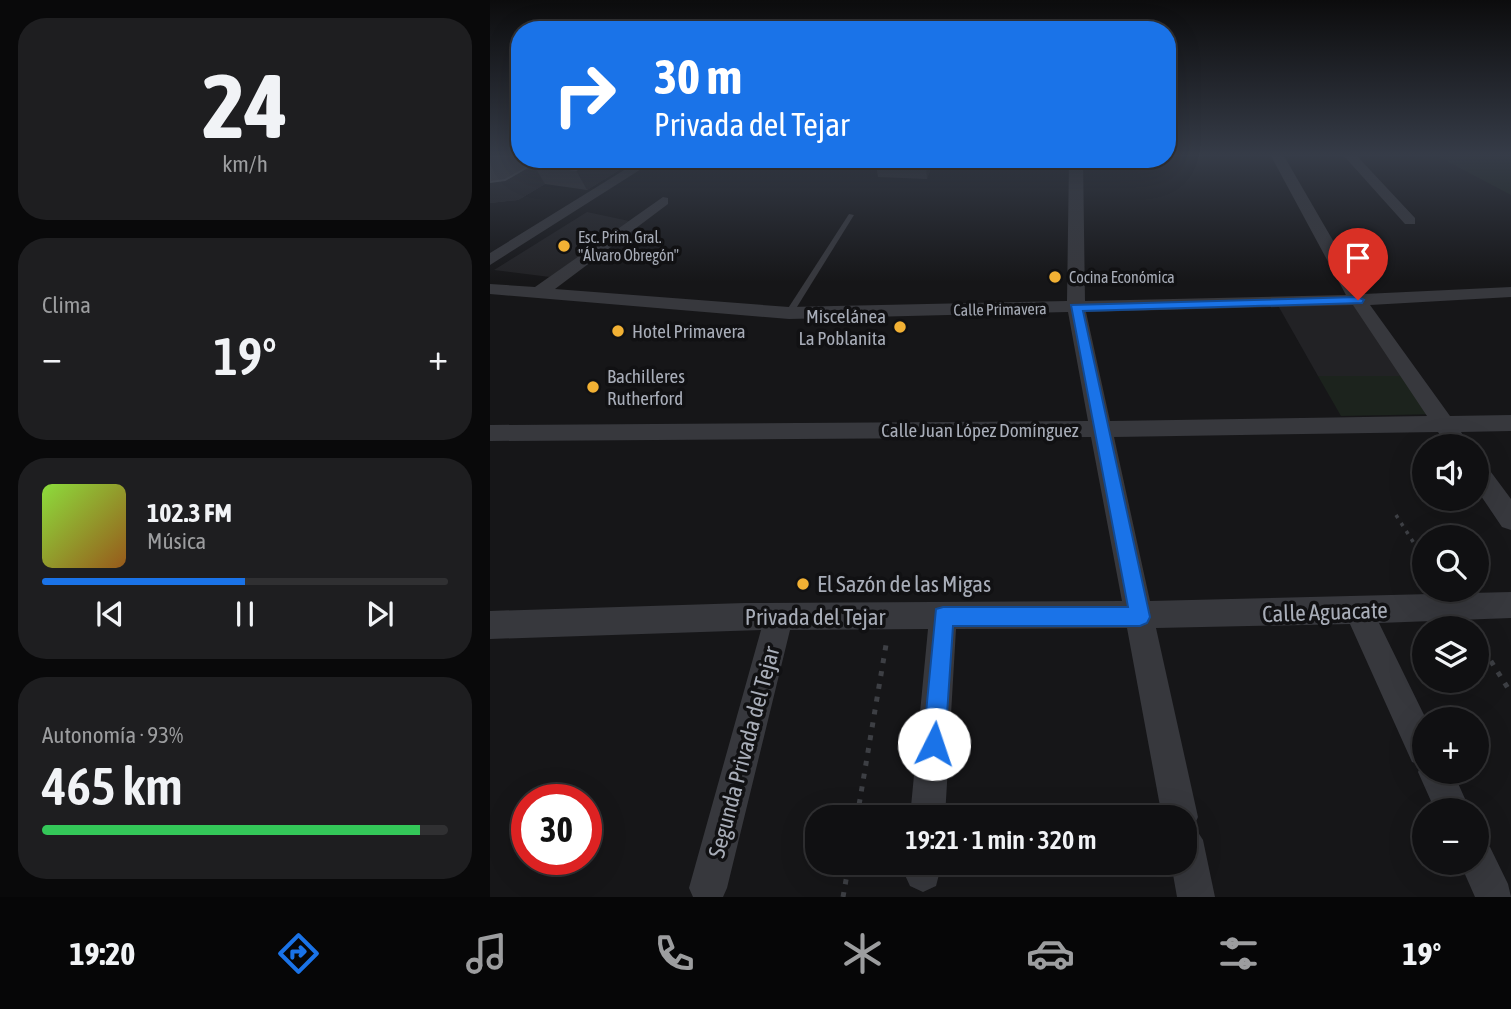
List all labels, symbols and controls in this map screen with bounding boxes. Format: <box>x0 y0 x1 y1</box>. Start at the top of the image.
text: 30 m <box>654 48 742 104</box>
icon: right <box>539 49 630 140</box>
text: 24 <box>202 53 288 157</box>
text: Privada del Tejar <box>654 106 850 143</box>
text: km/h <box>222 151 268 177</box>
place label: Esc. Prim. Gral. "Álvaro Obregón" <box>578 228 679 265</box>
pin <box>1328 228 1388 300</box>
marker: Esc. Prim. Gral. "Álvaro Obregón" <box>556 238 572 254</box>
icon: arrive <box>1339 239 1377 277</box>
place label: Cocina Económica <box>1069 268 1175 286</box>
marker: Cocina Económica <box>1047 269 1063 285</box>
text: Clima <box>42 292 91 318</box>
street label: Calle Primavera <box>953 299 1047 319</box>
place label: Miscelánea La Poblanita <box>798 305 886 349</box>
marker: Miscelánea La Poblanita <box>892 319 908 335</box>
place label: Hotel Primavera <box>632 320 746 342</box>
marker: Hotel Primavera <box>610 323 626 339</box>
text: 19° <box>213 326 277 386</box>
text: − <box>42 335 62 378</box>
text: + <box>428 335 448 378</box>
place label: Bachilleres Rutherford <box>607 365 685 409</box>
marker: Bachilleres Rutherford <box>585 379 601 395</box>
street label: Calle Juan López Domínguez <box>881 419 1079 441</box>
map controls <box>1412 434 1489 875</box>
button: sound <box>1412 434 1489 511</box>
text: 102.3 FM <box>147 498 232 528</box>
button: search <box>1412 525 1489 602</box>
text: Música <box>147 528 206 554</box>
place label: El Sazón de las Migas <box>817 571 991 597</box>
marker: El Sazón de las Migas <box>795 576 811 592</box>
icon: previous <box>91 595 129 633</box>
icon: pause <box>226 595 264 633</box>
icon: next <box>361 595 399 633</box>
street label: Calle Aguacate <box>1262 597 1388 627</box>
street label: Privada del Tejar <box>745 604 886 630</box>
button: layers <box>1412 616 1489 693</box>
street label: Segunda Privada del Tejar <box>703 642 785 860</box>
position arrow <box>897 707 971 781</box>
button: + <box>1412 707 1489 784</box>
text: Autonomía · 93% <box>42 722 183 748</box>
text: 465 km <box>42 756 183 816</box>
speed limit sign: 30 <box>511 784 602 875</box>
button: − <box>1412 798 1489 875</box>
text: 19:21 · 1 min · 320 m <box>906 825 1096 855</box>
icon: directions <box>274 929 323 978</box>
icon: music <box>462 929 511 978</box>
icon: phone <box>650 929 699 978</box>
icon: climate <box>838 929 887 978</box>
icon: car <box>1026 929 1075 978</box>
icon: filters <box>1214 929 1263 978</box>
text: 19:20 <box>70 935 135 972</box>
text: 19° <box>1402 935 1441 972</box>

